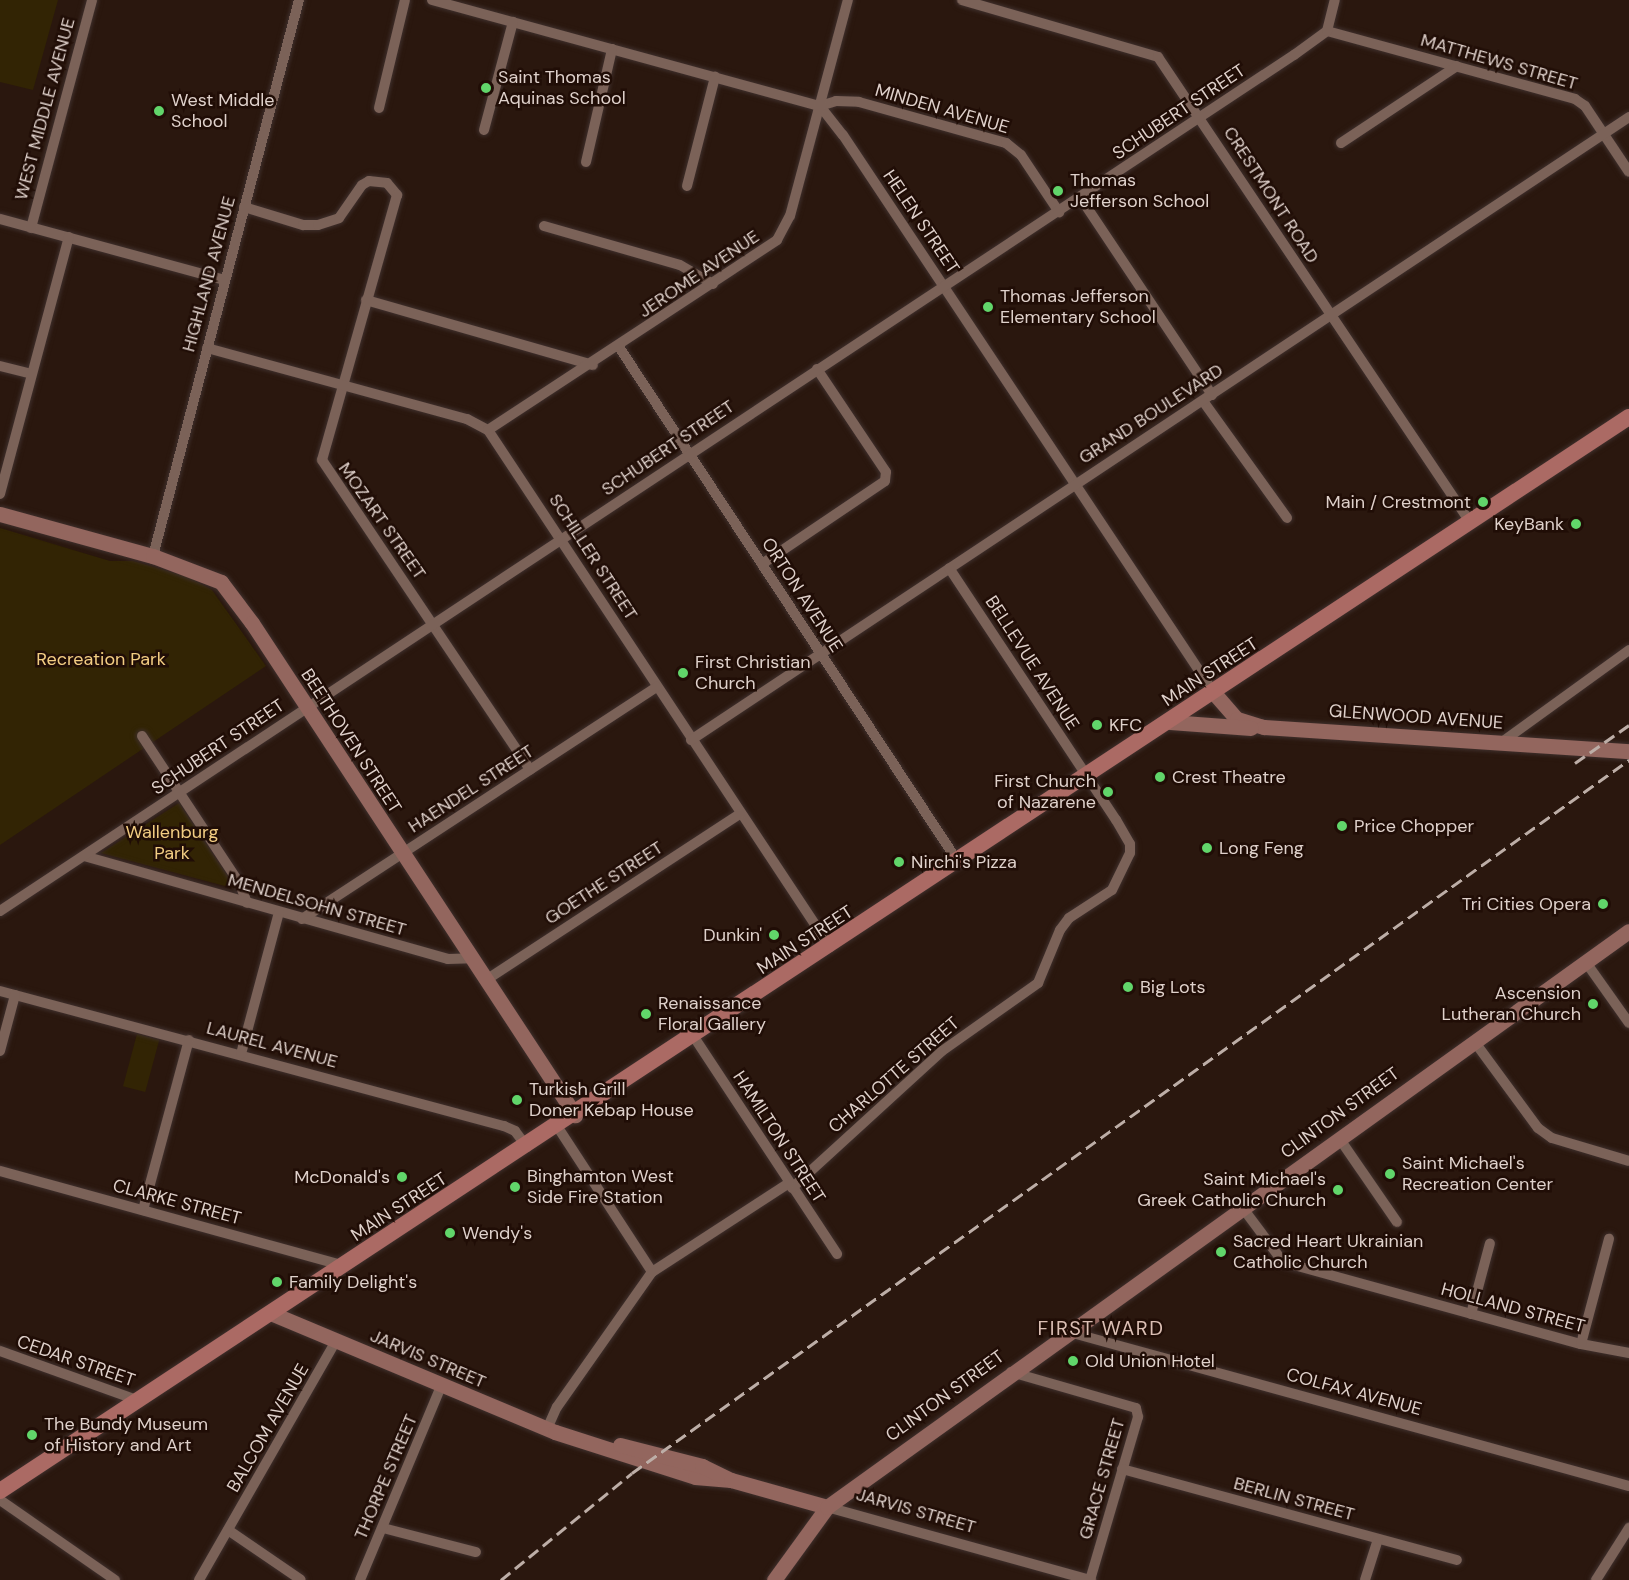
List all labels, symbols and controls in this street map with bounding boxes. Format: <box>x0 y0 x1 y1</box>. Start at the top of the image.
street label: WEST MIDDLE AVENUE <box>10 15 80 203</box>
street label: MATTHEWS STREET <box>1418 29 1580 95</box>
street label: SCHUBERT STREET <box>1109 60 1249 164</box>
place label: Saint Thomas Aquinas School <box>498 67 626 110</box>
street label: MINDEN AVENUE <box>873 80 1011 138</box>
marker: Saint Thomas Aquinas School <box>479 81 493 95</box>
place label: West Middle School <box>171 90 274 132</box>
marker: West Middle School <box>152 104 166 118</box>
street label: CRESTMONT ROAD <box>1219 123 1323 267</box>
street label: HELEN STREET <box>878 166 964 278</box>
place label: Thomas Jefferson School <box>1070 170 1209 213</box>
marker: Thomas Jefferson School <box>1051 184 1065 198</box>
street label: HIGHLAND AVENUE <box>178 194 240 354</box>
street label: JEROME AVENUE <box>635 226 763 322</box>
place label: Thomas Jefferson Elementary School <box>1000 286 1156 328</box>
marker: Thomas Jefferson Elementary School <box>981 300 995 314</box>
street label: GRAND BOULEVARD <box>1075 359 1227 469</box>
street label: SCHUBERT STREET <box>598 396 738 500</box>
street label: MOZART STREET <box>334 458 430 584</box>
street label: SCHILLER STREET <box>544 490 642 624</box>
place label: Main / Crestmont <box>1326 491 1471 513</box>
marker: Main / Crestmont <box>1476 495 1490 509</box>
place label: KeyBank <box>1494 513 1564 535</box>
marker: KeyBank <box>1569 517 1583 531</box>
street label: ORTON AVENUE <box>757 534 847 656</box>
street label: BELLEVUE AVENUE <box>981 592 1083 734</box>
street label: MAIN STREET <box>1158 633 1262 711</box>
park label: Recreation Park <box>36 648 166 670</box>
place label: First Christian Church <box>695 652 810 694</box>
street label: BEETHOVEN STREET <box>296 665 406 817</box>
marker: First Christian Church <box>676 666 690 680</box>
street label: SCHUBERT STREET <box>148 695 288 799</box>
street label: GLENWOOD AVENUE <box>1328 700 1504 734</box>
place label: KFC <box>1109 714 1142 736</box>
marker: KFC <box>1090 718 1104 732</box>
street label: HAENDEL STREET <box>404 740 538 838</box>
place label: Crest Theatre <box>1172 766 1286 788</box>
marker: Crest Theatre <box>1153 770 1167 784</box>
place label: First Church of Nazarene <box>994 771 1096 814</box>
marker: First Church of Nazarene <box>1101 785 1115 799</box>
place label: Price Chopper <box>1354 815 1474 837</box>
marker: Price Chopper <box>1335 819 1349 833</box>
park label: Wallenburg Park <box>126 822 218 864</box>
street label: GOETHE STREET <box>541 837 667 929</box>
place label: Long Feng <box>1219 837 1304 859</box>
marker: Long Feng <box>1200 841 1214 855</box>
place label: Nirchi's Pizza <box>911 851 1017 873</box>
marker: Nirchi's Pizza <box>892 855 906 869</box>
street label: MENDELSOHN STREET <box>225 869 409 941</box>
place label: Tri Cities Opera <box>1462 893 1591 915</box>
marker: Tri Cities Opera <box>1596 897 1610 911</box>
street label: MAIN STREET <box>753 901 857 979</box>
place label: Dunkin' <box>703 924 762 946</box>
marker: Dunkin' <box>767 928 781 942</box>
place label: Big Lots <box>1140 976 1206 998</box>
marker: Big Lots <box>1121 980 1135 994</box>
place label: Ascension Lutheran Church <box>1441 983 1581 1026</box>
place label: Renaissance Floral Gallery <box>658 993 766 1036</box>
marker: Ascension Lutheran Church <box>1586 997 1600 1011</box>
marker: Renaissance Floral Gallery <box>639 1007 653 1021</box>
street label: CHARLOTTE STREET <box>824 1012 964 1138</box>
street label: LAUREL AVENUE <box>204 1017 340 1073</box>
street label: CLINTON STREET <box>1277 1063 1403 1163</box>
street label: HAMILTON STREET <box>728 1067 830 1207</box>
place label: Turkish Grill Doner Kebap House <box>529 1079 694 1122</box>
marker: Turkish Grill Doner Kebap House <box>510 1093 524 1107</box>
place label: Saint Michael's Recreation Center <box>1402 1153 1553 1196</box>
place label: McDonald's <box>294 1166 390 1188</box>
place label: Binghamton West Side Fire Station <box>527 1166 674 1208</box>
marker: Saint Michael's Recreation Center <box>1383 1167 1397 1181</box>
street label: MAIN STREET <box>347 1168 451 1246</box>
place label: Saint Michael's Greek Catholic Church <box>1137 1169 1326 1212</box>
marker: McDonald's <box>395 1170 409 1184</box>
street label: CLARKE STREET <box>111 1175 243 1229</box>
marker: Binghamton West Side Fire Station <box>508 1180 522 1194</box>
marker: Saint Michael's Greek Catholic Church <box>1331 1183 1345 1197</box>
place label: Wendy's <box>462 1222 532 1244</box>
marker: Wendy's <box>443 1226 457 1240</box>
place label: Sacred Heart Ukrainian Catholic Church <box>1233 1231 1423 1274</box>
marker: Sacred Heart Ukrainian Catholic Church <box>1214 1245 1228 1259</box>
place label: Family Delight's <box>289 1271 417 1293</box>
marker: Family Delight's <box>270 1275 284 1289</box>
street label: HOLLAND STREET <box>1439 1278 1587 1338</box>
district label: FIRST WARD <box>1038 1316 1164 1340</box>
street label: JARVIS STREET <box>367 1325 489 1393</box>
street label: CEDAR STREET <box>14 1331 138 1391</box>
street label: CLINTON STREET <box>882 1346 1008 1446</box>
place label: Old Union Hotel <box>1085 1350 1215 1372</box>
marker: Old Union Hotel <box>1066 1354 1080 1368</box>
street label: BALCOM AVENUE <box>223 1360 313 1496</box>
street label: COLFAX AVENUE <box>1284 1364 1424 1420</box>
street label: THORPE STREET <box>350 1411 422 1543</box>
place label: The Bundy Museum of History and Art <box>44 1414 208 1456</box>
street label: GRACE STREET <box>1074 1416 1130 1542</box>
marker: The Bundy Museum of History and Art <box>25 1428 39 1442</box>
street label: BERLIN STREET <box>1231 1473 1357 1525</box>
street label: JARVIS STREET <box>854 1484 978 1538</box>

